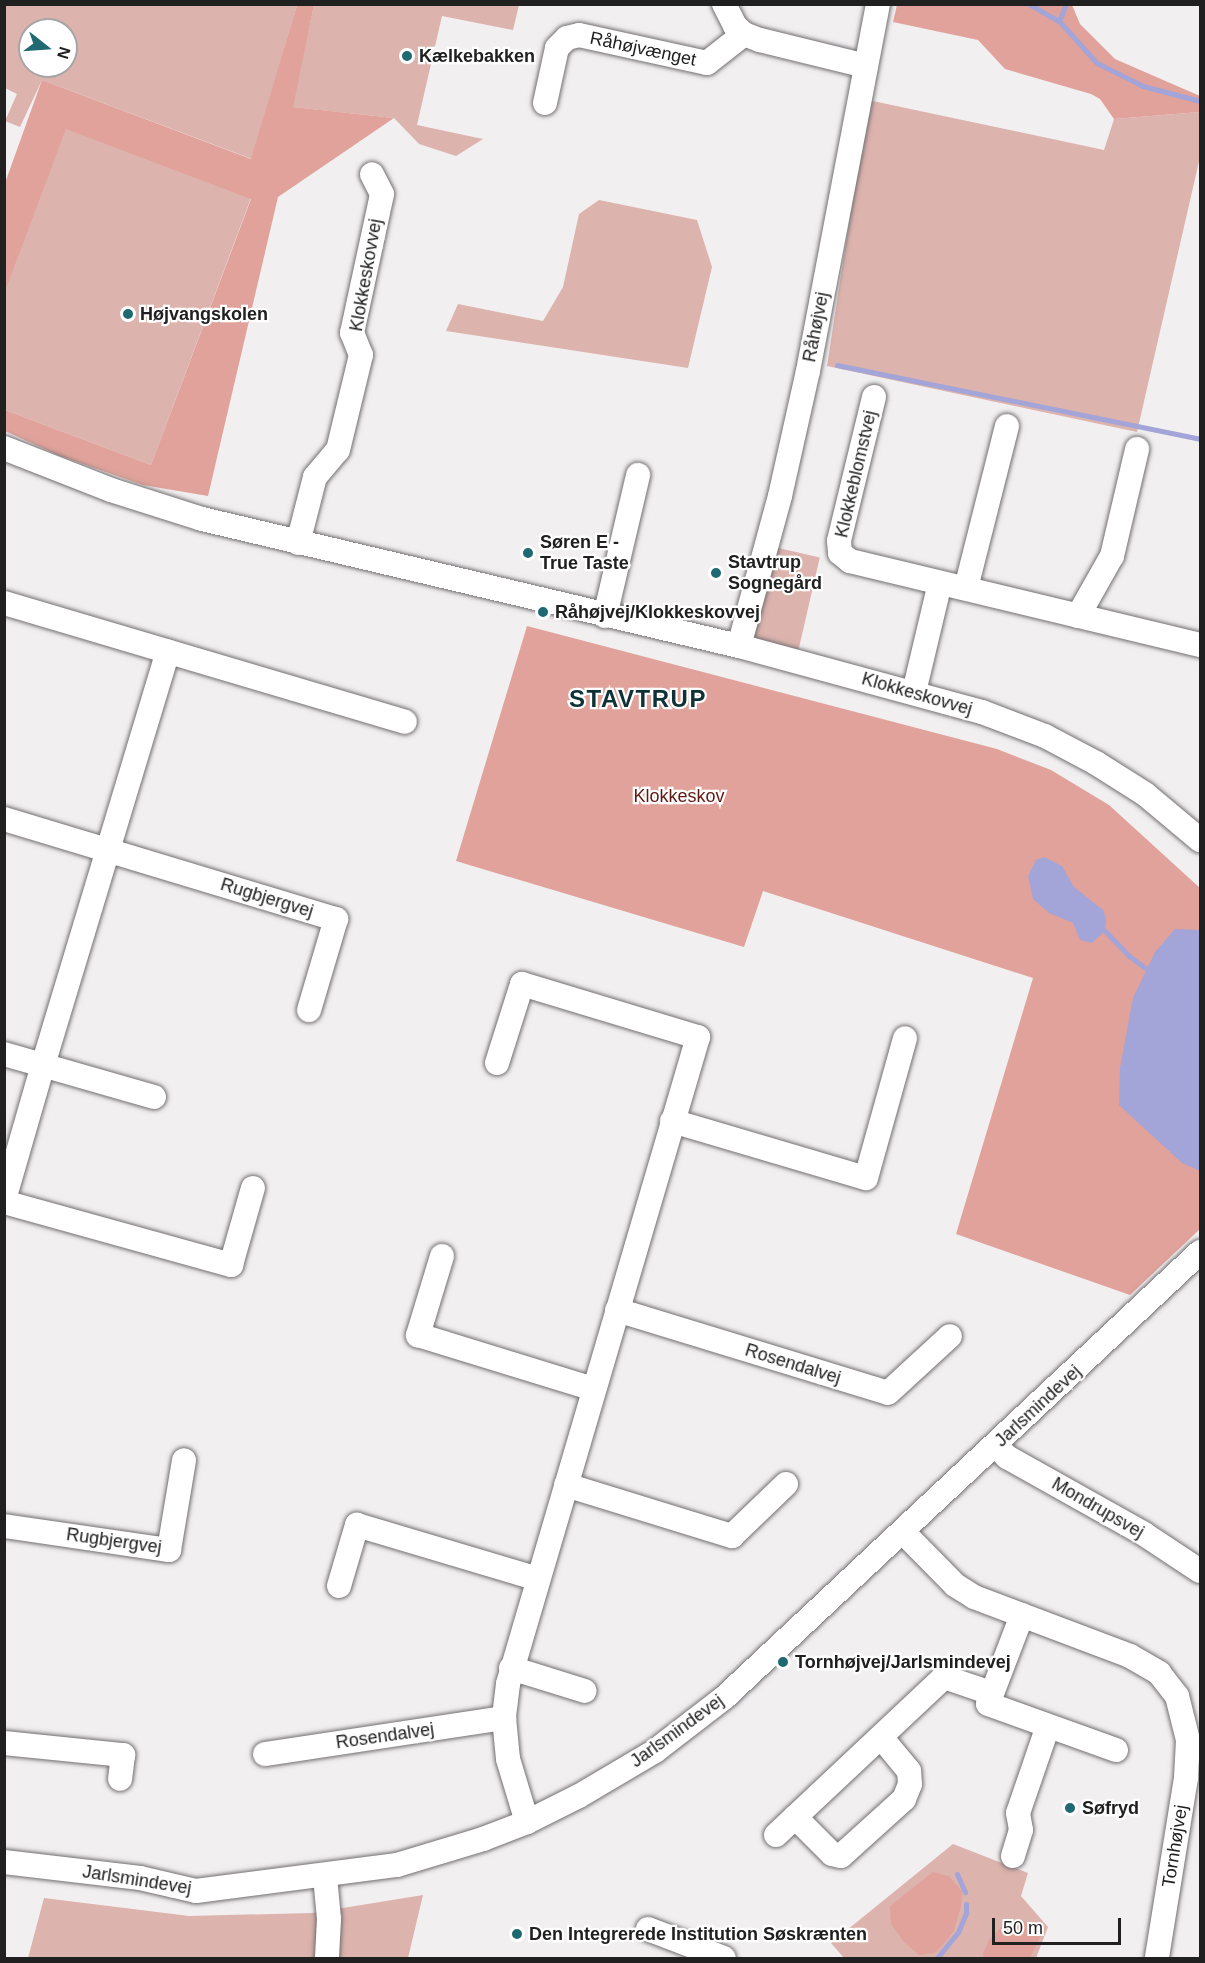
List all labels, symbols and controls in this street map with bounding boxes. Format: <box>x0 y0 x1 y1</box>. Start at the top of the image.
north arrow <box>18 18 78 78</box>
street label: Råhøjvænget <box>588 27 698 71</box>
text: N <box>54 45 74 61</box>
place label: Kælkebakken <box>419 45 535 67</box>
marker: Kælkebakken <box>400 49 414 63</box>
street label: Klokkeskovvej <box>345 217 387 333</box>
street label: Råhøjvej <box>799 290 833 364</box>
place label: Højvangskolen <box>140 303 268 325</box>
marker: Højvangskolen <box>121 307 135 321</box>
street label: Klokkeblomstvej <box>831 408 881 540</box>
place label: Søren E - True Taste <box>540 532 629 574</box>
marker: Søren E - True Taste <box>521 546 535 560</box>
place label: Stavtrup Sognegård <box>728 552 822 594</box>
marker: Stavtrup Sognegård <box>709 566 723 580</box>
place label: Råhøjvej/Klokkeskovvej <box>555 601 760 623</box>
marker: Råhøjvej/Klokkeskovvej <box>536 605 550 619</box>
street label: Klokkeskovvej <box>859 668 975 720</box>
district label: STAVTRUP <box>569 685 707 713</box>
park label: Klokkeskov <box>633 785 725 807</box>
street label: Rugbjergvej <box>218 874 316 922</box>
street label: Rosendalvej <box>742 1339 844 1389</box>
street label: Jarlsmindevej <box>990 1361 1086 1451</box>
street label: Mondrupsvej <box>1048 1473 1148 1543</box>
street label: Rugbjergvej <box>65 1524 163 1558</box>
place label: Tornhøjvej/Jarlsmindevej <box>795 1651 1011 1673</box>
marker: Tornhøjvej/Jarlsmindevej <box>776 1655 790 1669</box>
street label: Jarlsmindevej <box>626 1690 728 1772</box>
street label: Rosendalvej <box>334 1718 436 1754</box>
place label: Søfryd <box>1082 1797 1139 1819</box>
marker: Søfryd <box>1063 1801 1077 1815</box>
street label: Tornhøjvej <box>1158 1803 1192 1889</box>
street label: Jarlsmindevej <box>81 1861 193 1899</box>
scale bar <box>995 1906 1124 1944</box>
text: 50 m <box>1003 1918 1043 1938</box>
place label: Den Integrerede Institution Søskrænten <box>529 1923 867 1945</box>
marker: Den Integrerede Institution Søskrænten <box>510 1927 524 1941</box>

